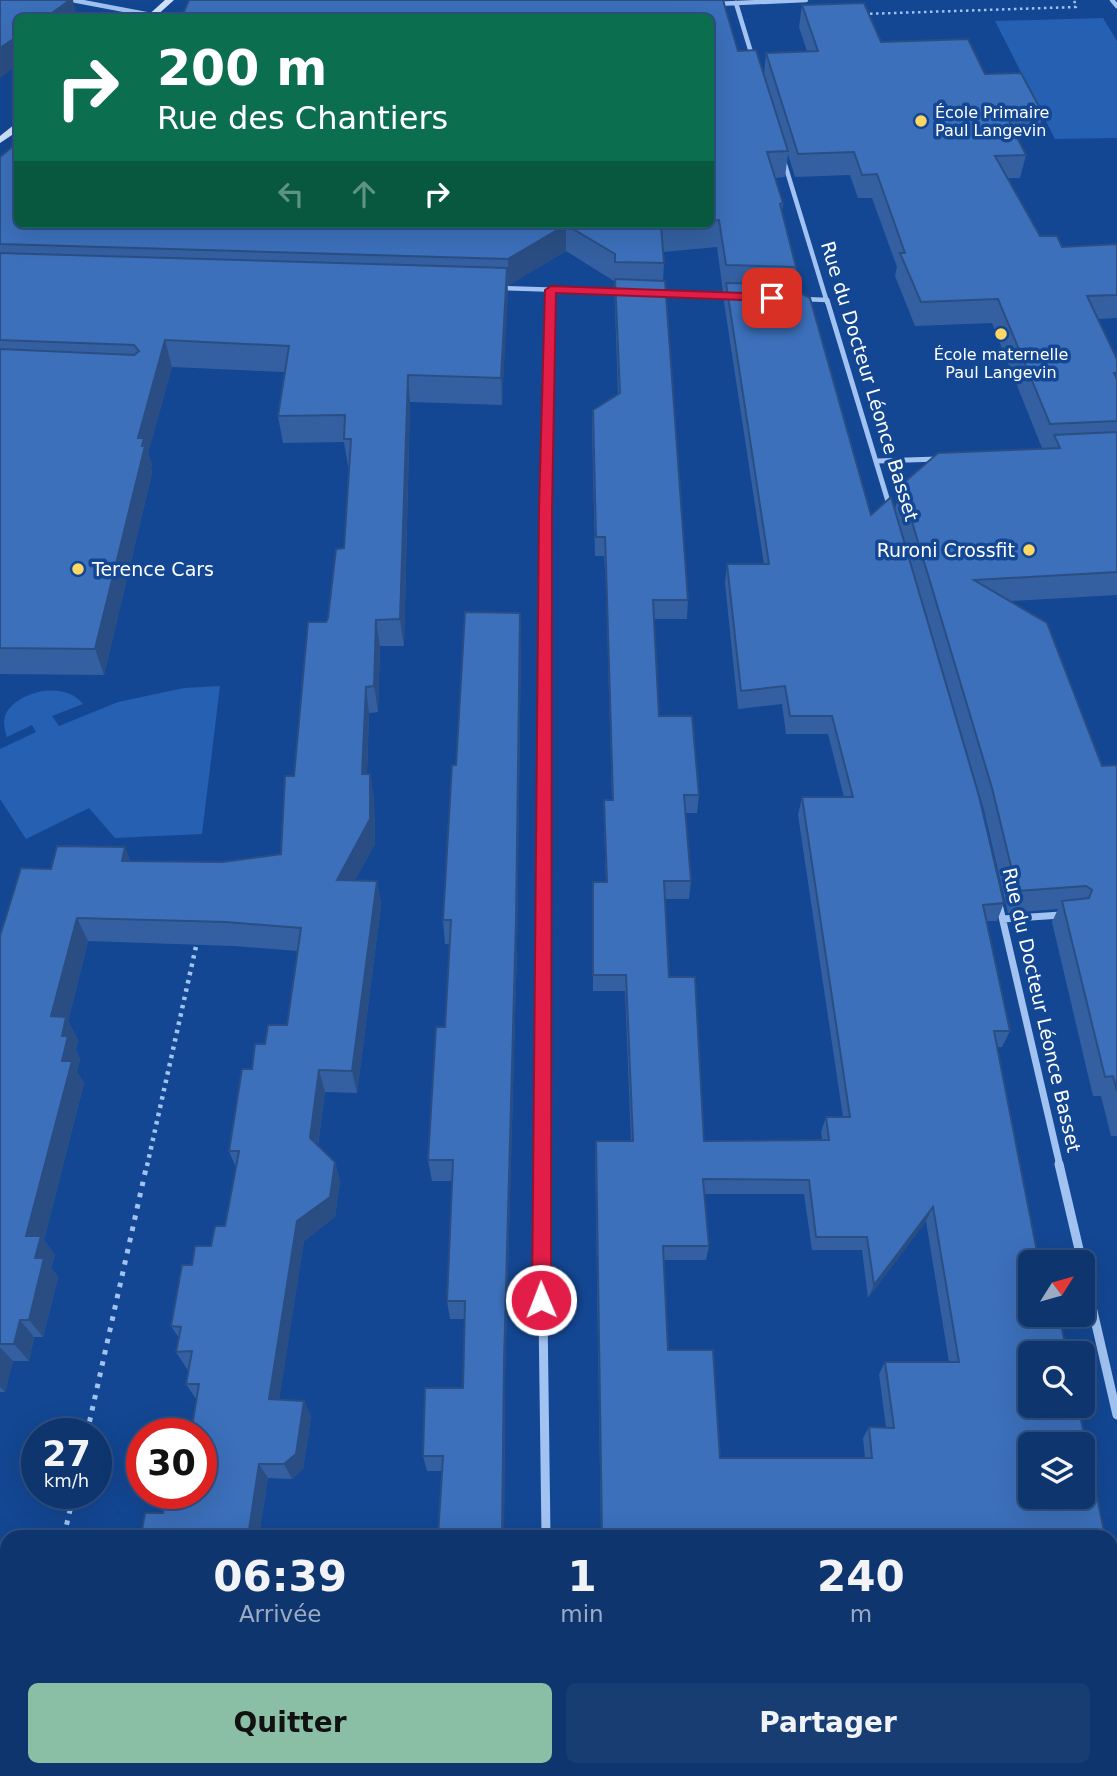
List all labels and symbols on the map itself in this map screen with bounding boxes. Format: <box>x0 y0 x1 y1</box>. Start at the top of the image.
place label: École Primaire Paul Langevin <box>935 103 1049 140</box>
marker: École Primaire Paul Langevin <box>913 113 929 129</box>
street label: Rue du Docteur Léonce Basset <box>817 238 923 524</box>
pin <box>742 268 802 328</box>
marker: École maternelle Paul Langevin <box>993 326 1009 342</box>
place label: École maternelle Paul Langevin <box>934 345 1068 382</box>
place label: Ruroni Crossfit <box>877 539 1015 561</box>
marker: Ruroni Crossfit <box>1021 542 1037 558</box>
place label: Terence Cars <box>91 558 214 580</box>
marker: Terence Cars <box>70 561 86 577</box>
street label: Rue du Docteur Léonce Basset <box>999 866 1085 1154</box>
north arrow <box>1018 1250 1096 1326</box>
position arrow <box>504 1263 578 1337</box>
speed limit sign: 30 <box>126 1418 217 1509</box>

